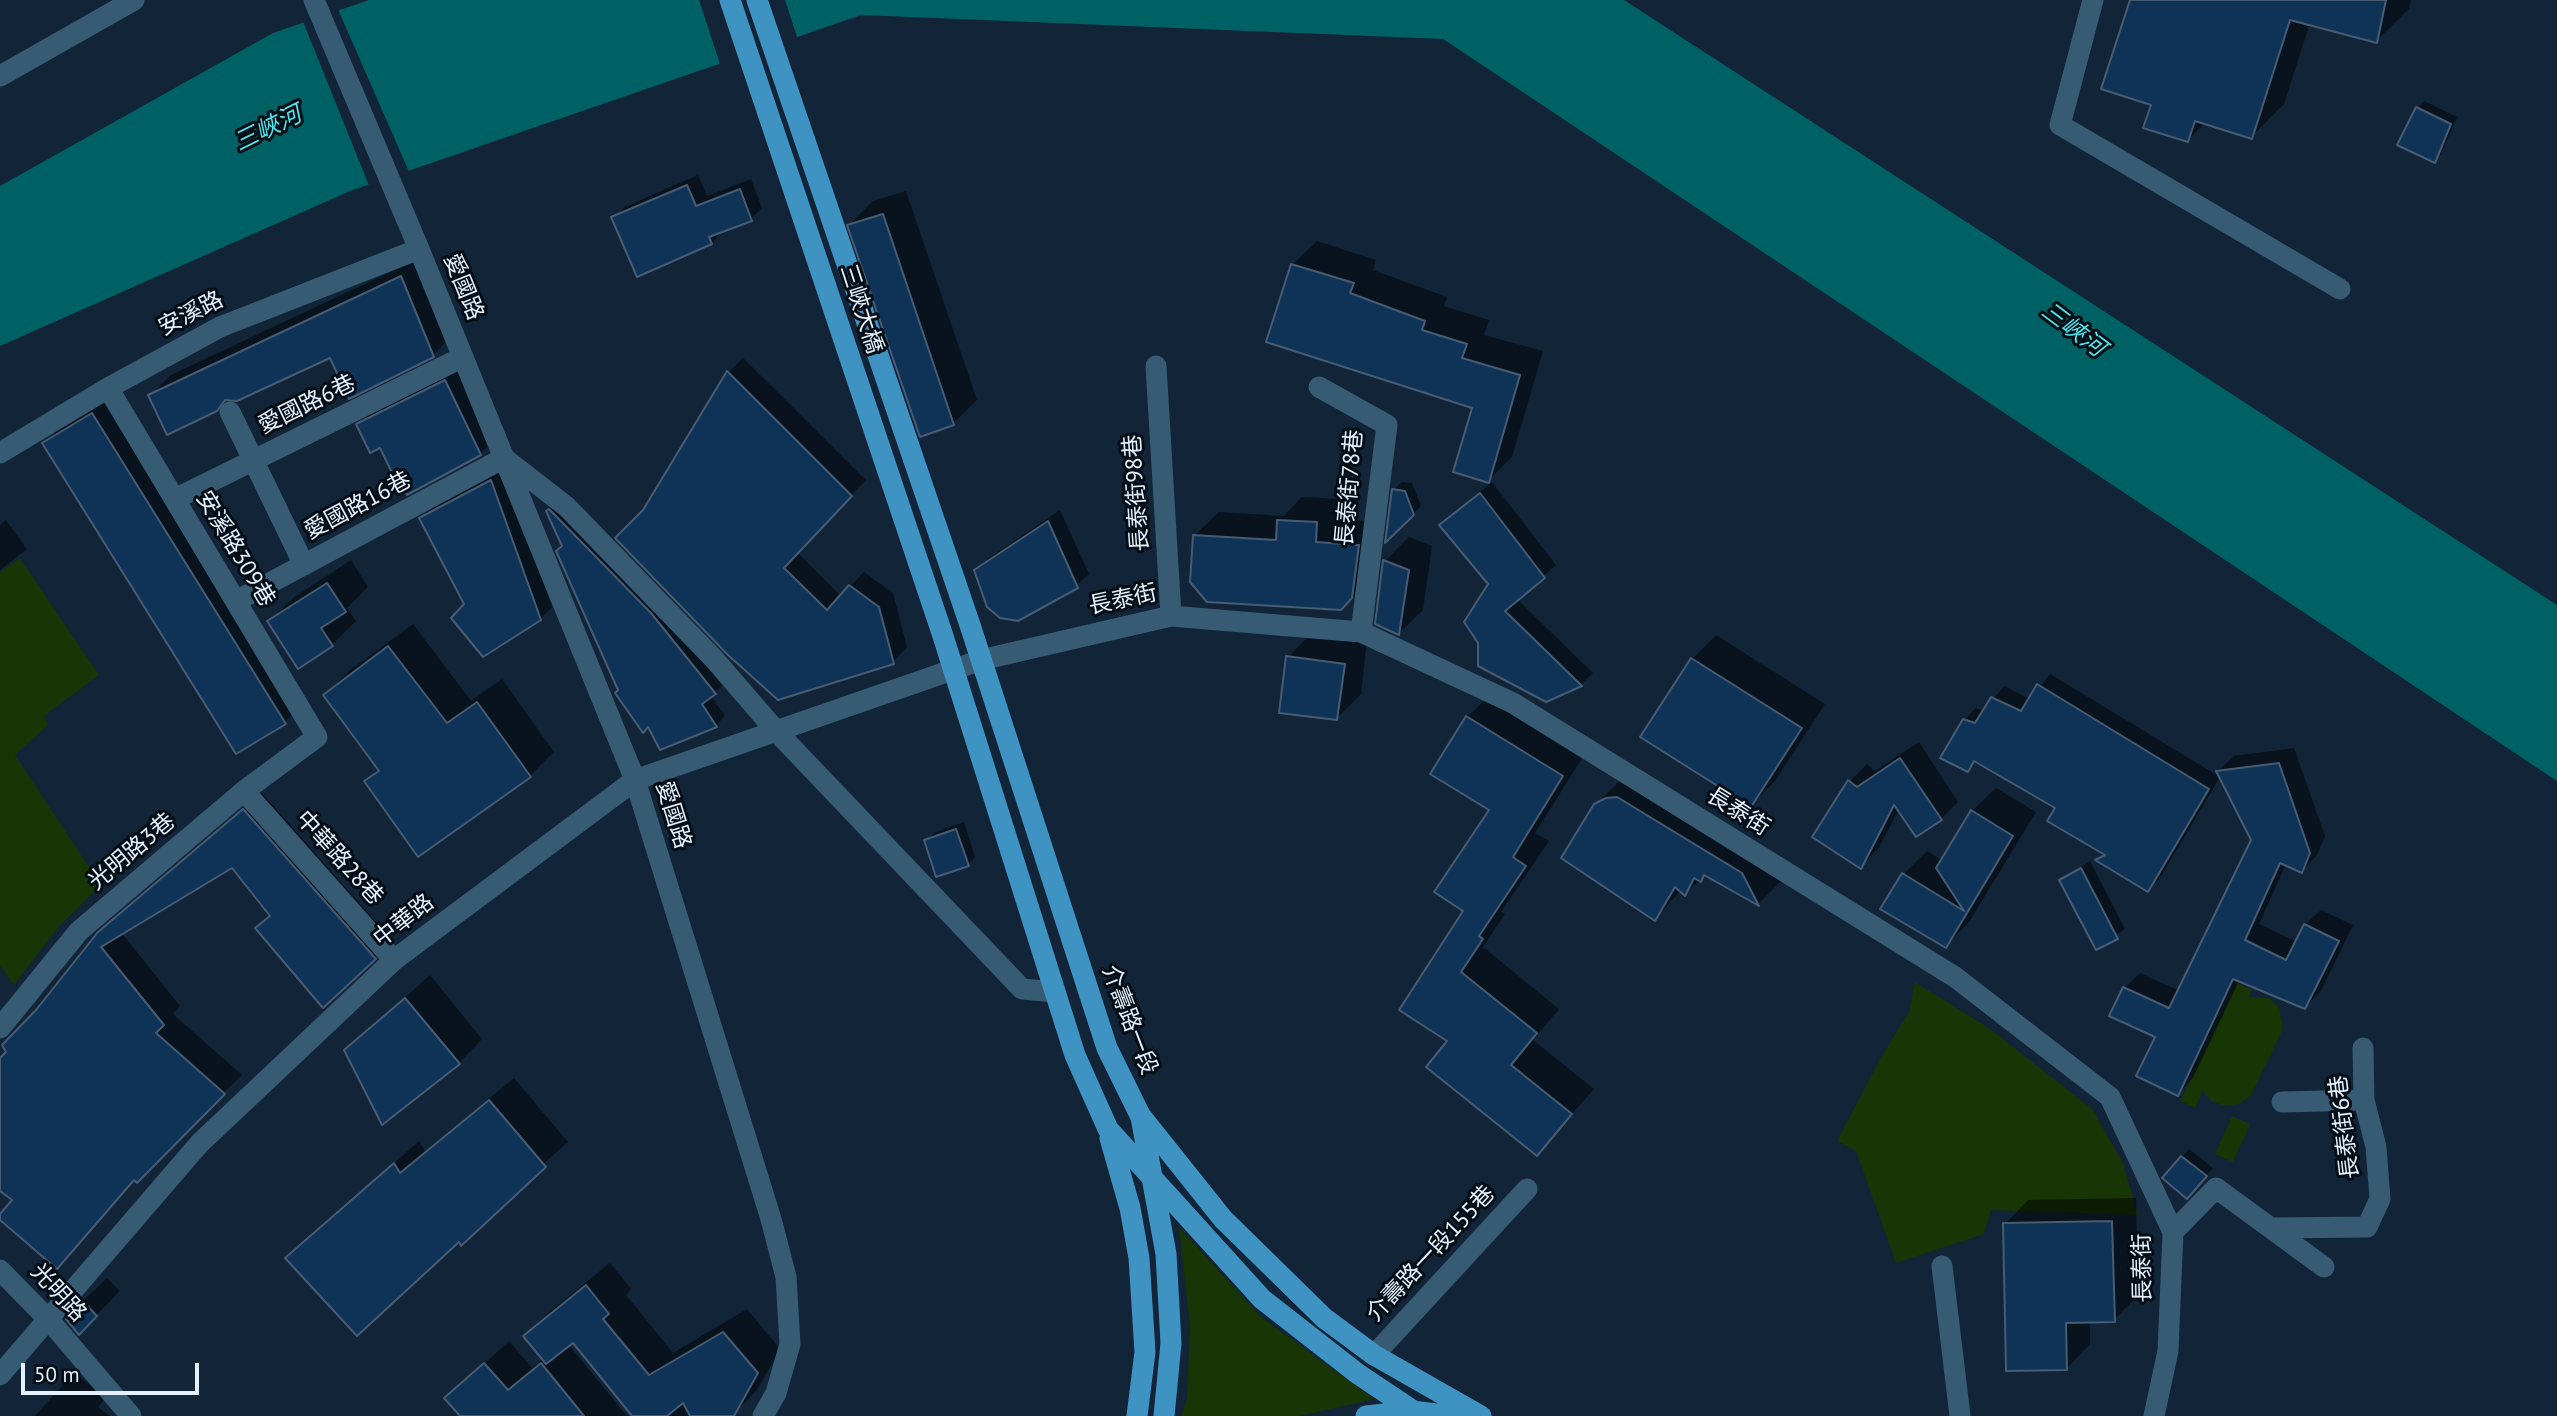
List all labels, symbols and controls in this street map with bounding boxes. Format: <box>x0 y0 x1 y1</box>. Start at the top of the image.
water label: 三峽河 <box>229 100 307 158</box>
street label: 愛國路 <box>437 250 489 324</box>
street label: 三峽大橋 <box>834 261 888 357</box>
street label: 安溪路 <box>154 286 228 342</box>
water label: 三峽河 <box>2036 297 2110 363</box>
street label: 愛國路6巷 <box>254 370 360 440</box>
street label: 長泰街78巷 <box>1331 428 1369 548</box>
street label: 長泰街98巷 <box>1119 434 1155 552</box>
street label: 愛國路16巷 <box>300 466 416 546</box>
street label: 安溪路309巷 <box>190 486 280 612</box>
street label: 長泰街 <box>1086 579 1160 621</box>
street label: 愛國路 <box>650 778 696 852</box>
street label: 長泰街 <box>1701 782 1775 842</box>
street label: 中華路28巷 <box>290 805 388 911</box>
street label: 光明路3巷 <box>83 808 181 896</box>
street label: 中華路 <box>368 889 440 953</box>
street label: 介壽路一段 <box>1096 961 1162 1079</box>
street label: 長泰街6巷 <box>2325 1073 2365 1181</box>
street label: 介壽路一段155巷 <box>1361 1180 1501 1328</box>
street label: 長泰街 <box>2129 1233 2157 1303</box>
street label: 光明路 <box>24 1258 92 1328</box>
scale bar <box>24 1350 203 1394</box>
text: 50 m <box>34 1361 80 1388</box>

